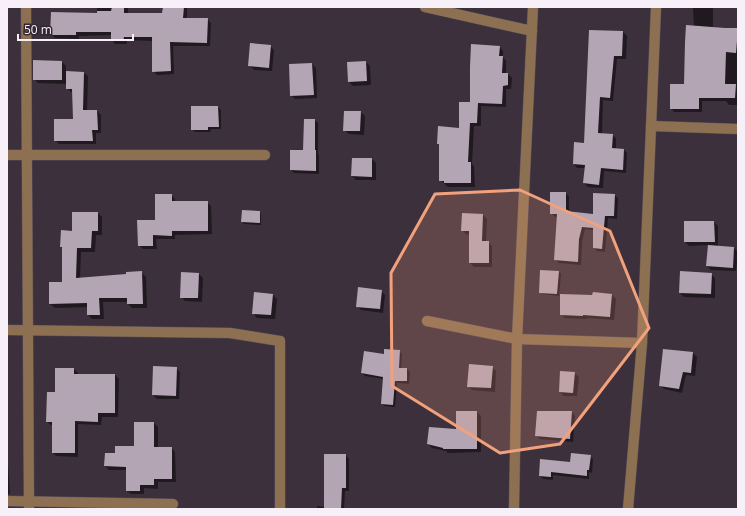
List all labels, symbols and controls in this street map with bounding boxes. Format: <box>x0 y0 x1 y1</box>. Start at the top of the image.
scale bar <box>18 16 133 42</box>
text: 50 m <box>24 21 52 38</box>

